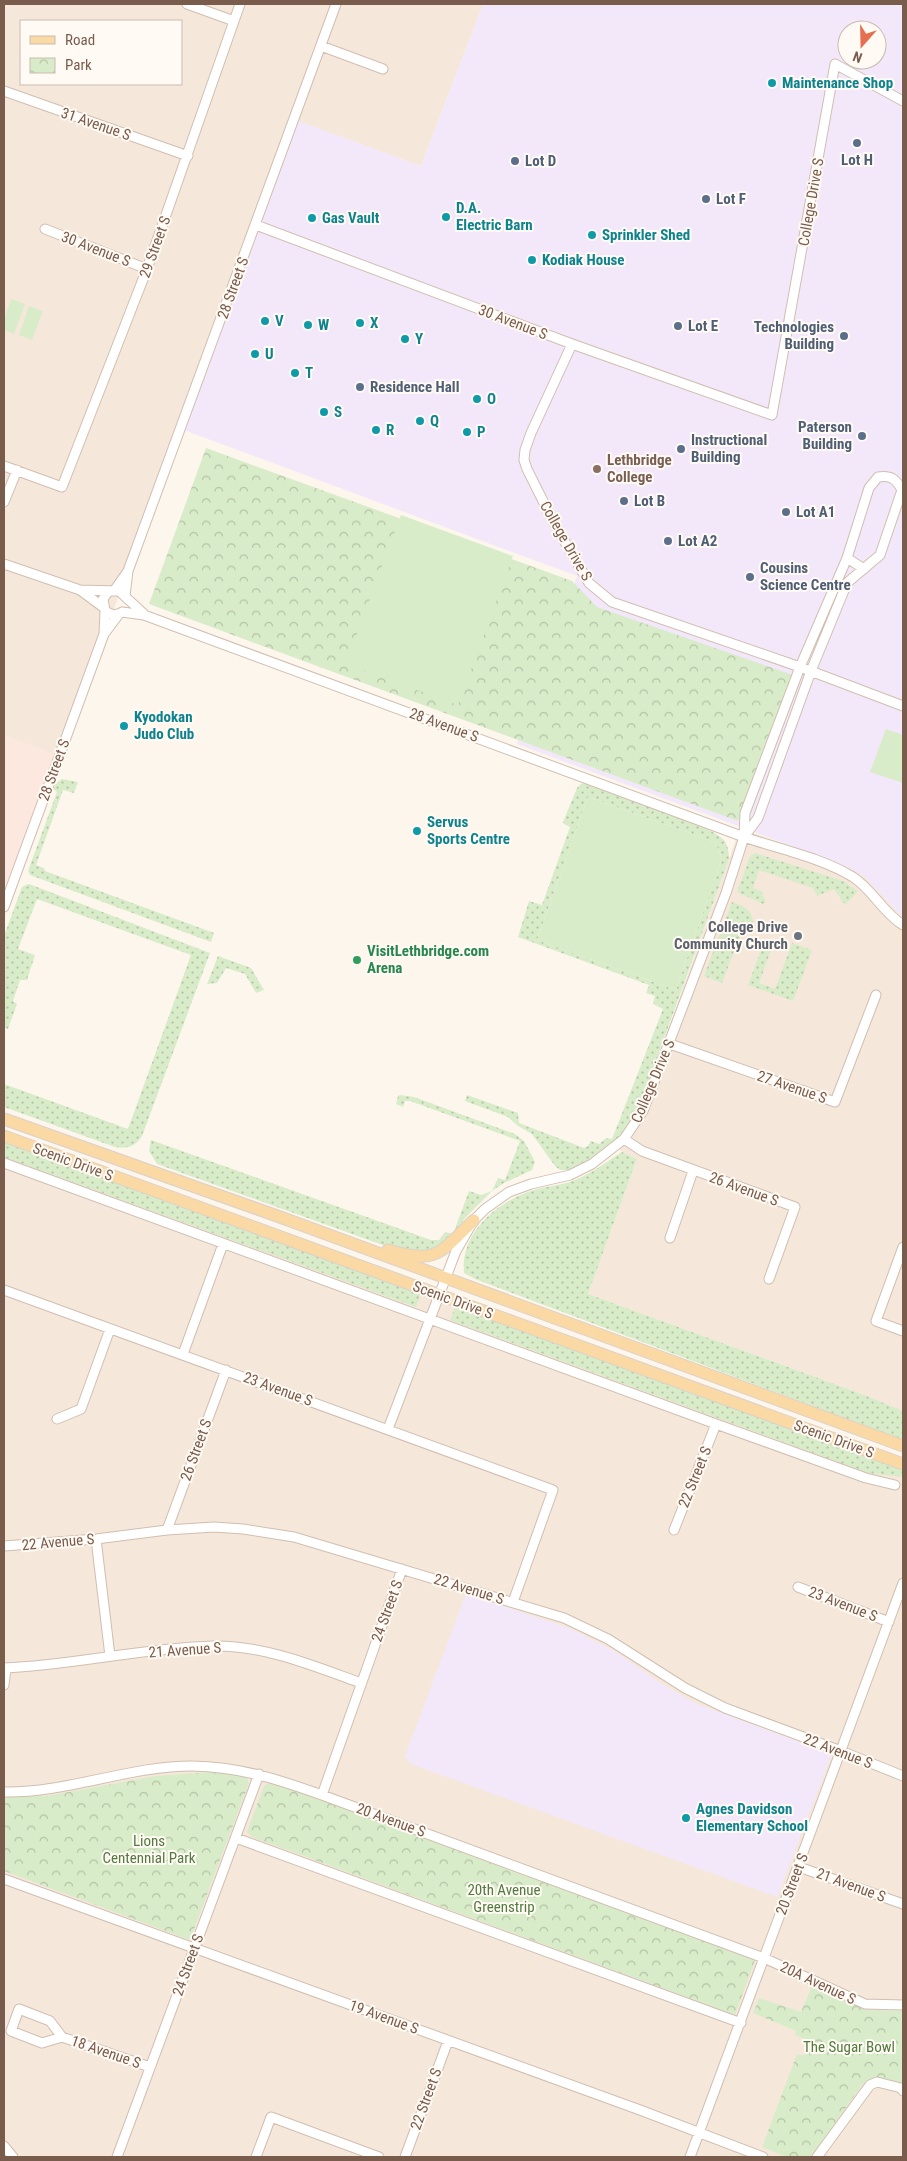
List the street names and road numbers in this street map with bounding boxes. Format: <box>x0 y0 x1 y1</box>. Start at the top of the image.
street label: 31 Avenue S <box>59 104 133 144</box>
street label: College Drive S <box>794 156 828 247</box>
street label: 29 Street S <box>135 213 175 280</box>
street label: 30 Avenue S <box>59 228 133 271</box>
street label: 28 Street S <box>213 254 253 321</box>
street label: 30 Avenue S <box>476 301 550 344</box>
street label: College Drive S <box>536 498 596 584</box>
street label: 28 Avenue S <box>407 704 481 746</box>
street label: 28 Street S <box>34 736 74 803</box>
street label: College Drive S <box>627 1036 679 1125</box>
street label: 27 Avenue S <box>755 1067 829 1107</box>
street label: Scenic Drive S <box>30 1139 116 1185</box>
street label: 26 Avenue S <box>707 1168 781 1210</box>
street label: Scenic Drive S <box>410 1277 496 1323</box>
street label: 23 Avenue S <box>241 1368 315 1410</box>
street label: 26 Street S <box>176 1416 216 1483</box>
street label: Scenic Drive S <box>791 1416 877 1462</box>
street label: 22 Street S <box>675 1443 716 1510</box>
street label: 22 Avenue S <box>21 1530 95 1554</box>
street label: 22 Avenue S <box>432 1570 507 1608</box>
street label: 24 Street S <box>367 1577 407 1644</box>
street label: 23 Avenue S <box>806 1583 880 1626</box>
street label: 21 Avenue S <box>148 1638 222 1662</box>
street label: 22 Avenue S <box>801 1730 875 1773</box>
street label: 20 Avenue S <box>354 1799 428 1841</box>
street label: 20 Street S <box>772 1850 812 1917</box>
street label: 21 Avenue S <box>814 1864 888 1906</box>
street label: 24 Street S <box>168 1931 208 1998</box>
street label: 20A Avenue S <box>777 1958 859 2008</box>
street label: 19 Avenue S <box>347 1996 421 2038</box>
street label: 18 Avenue S <box>69 2032 143 2072</box>
street label: 22 Street S <box>406 2065 446 2132</box>

